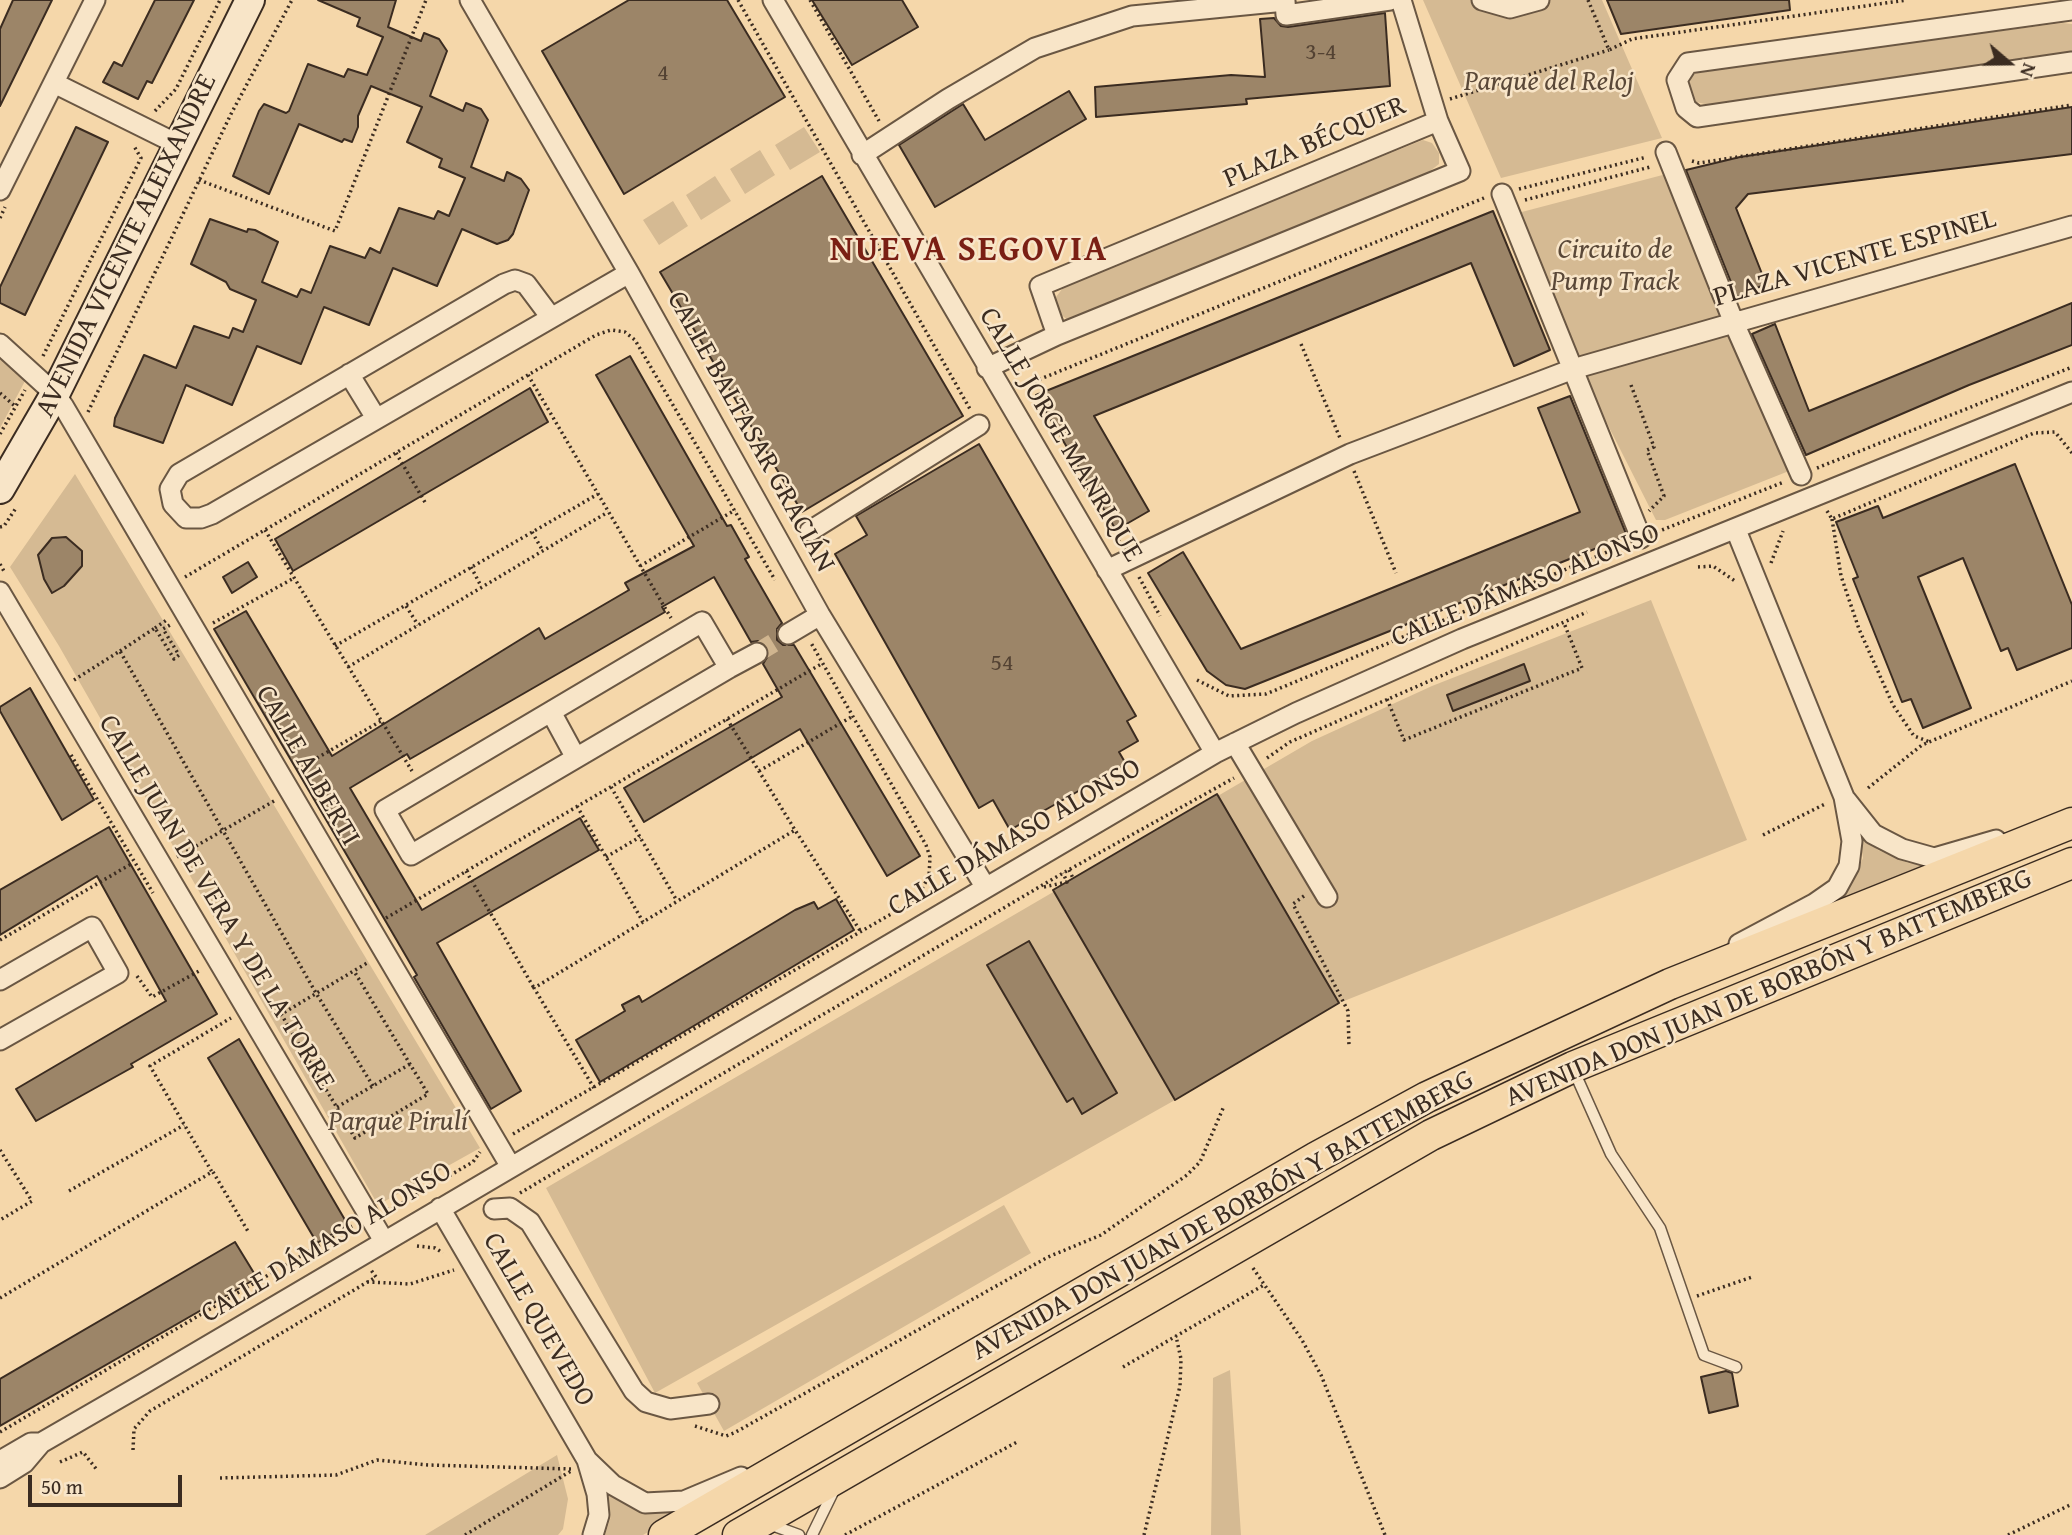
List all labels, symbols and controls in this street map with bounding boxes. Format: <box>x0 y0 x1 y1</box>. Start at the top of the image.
north arrow <box>1974 28 2044 98</box>
house number: 3-4 <box>1305 39 1337 67</box>
text: N <box>2013 59 2044 81</box>
house number: 4 <box>657 60 669 88</box>
park label: Parque del Reloj <box>1464 66 1634 100</box>
street label: AVENIDA VICENTE ALEIXANDRE <box>29 69 225 423</box>
street label: PLAZA BÉCQUER <box>1219 90 1411 196</box>
street label: PLAZA VICENTE ESPINEL <box>1710 203 2000 315</box>
district label: NUEVA SEGOVIA <box>831 230 1107 272</box>
park label: Circuito de Pump Track <box>1551 234 1679 300</box>
street label: CALLE BALTASAR GRACIÁN <box>659 286 841 578</box>
street label: CALLE JORGE MANRIQUE <box>971 302 1149 568</box>
street label: CALLE DÁMASO ALONSO <box>1387 517 1665 655</box>
house number: 54 <box>990 650 1014 678</box>
street label: CALLE ALBERTI <box>248 680 366 852</box>
street label: CALLE JUAN DE VERA Y DE LA TORRE <box>90 709 342 1097</box>
street label: CALLE DÁMASO ALONSO <box>883 752 1147 924</box>
street label: AVENIDA DON JUAN DE BORBÓN Y BATTEMBERG <box>1501 862 2037 1116</box>
street label: AVENIDA DON JUAN DE BORBÓN Y BATTEMBERG <box>966 1063 1480 1369</box>
park label: Parque Pirulí <box>328 1106 468 1140</box>
street label: CALLE DÁMASO ALONSO <box>196 1155 458 1331</box>
street label: CALLE QUEVEDO <box>475 1227 601 1413</box>
scale bar <box>32 1462 186 1506</box>
text: 50 m <box>41 1471 83 1502</box>

